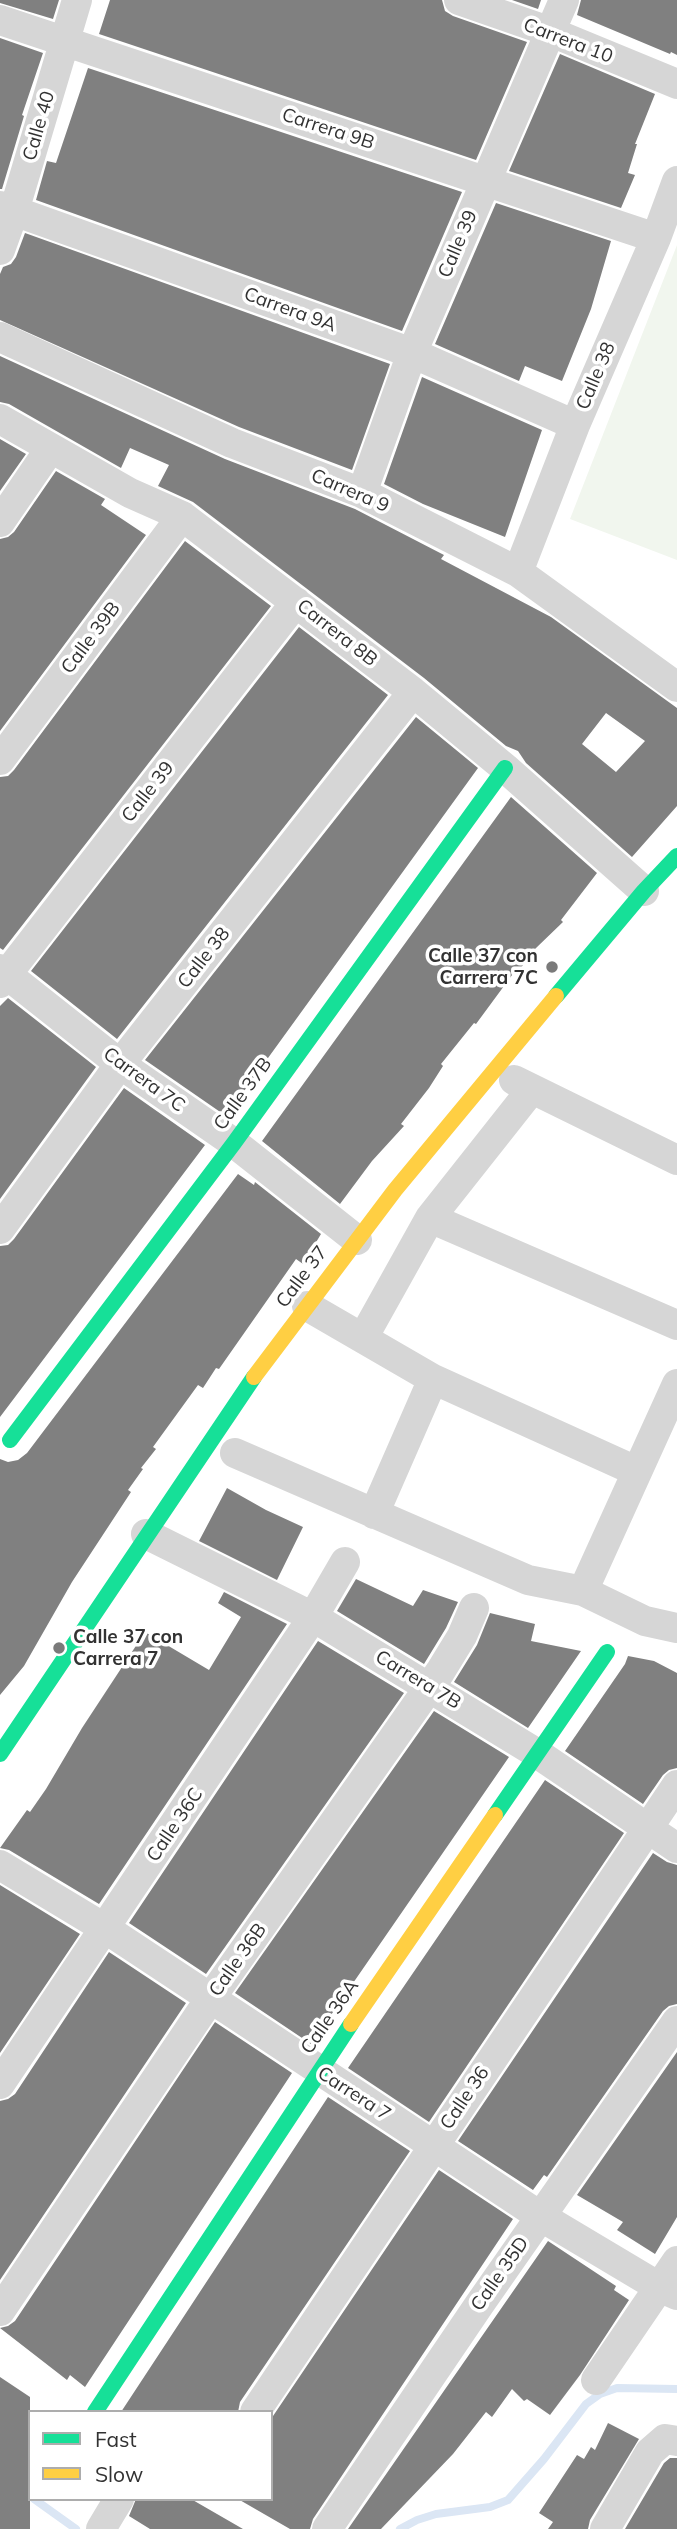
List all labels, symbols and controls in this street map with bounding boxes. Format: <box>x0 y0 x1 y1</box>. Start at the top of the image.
street label: Carrera 10 <box>520 14 616 68</box>
street label: Calle 40 <box>18 89 60 163</box>
street label: Carrera 9B <box>279 103 377 155</box>
street label: Calle 39 <box>434 207 482 281</box>
street label: Carrera 9A <box>241 283 339 337</box>
street label: Calle 38 <box>572 339 620 413</box>
street label: Carrera 9 <box>308 464 392 518</box>
street label: Carrera 8B <box>292 595 382 671</box>
street label: Calle 39B <box>57 598 125 678</box>
street label: Calle 39 <box>117 757 179 827</box>
street label: Calle 38 <box>173 923 235 993</box>
place label: Calle 37 con Carrera 7C <box>428 945 538 989</box>
marker: Calle 37 con Carrera 7C <box>544 959 560 975</box>
street label: Carrera 7C <box>99 1043 189 1117</box>
street label: Calle 37B <box>209 1053 277 1135</box>
street label: Calle 37 <box>271 1242 333 1312</box>
place label: Calle 37 con Carrera 7 <box>73 1626 183 1670</box>
marker: Calle 37 con Carrera 7 <box>51 1640 67 1656</box>
street label: Carrera 7B <box>371 1646 465 1714</box>
street label: Calle 36C <box>142 1784 208 1866</box>
street label: Calle 36B <box>205 1919 271 2001</box>
street label: Calle 36A <box>296 1976 364 2058</box>
street label: Carrera 7 <box>313 2062 395 2126</box>
street label: Calle 36 <box>436 2062 494 2134</box>
street label: Calle 35D <box>466 2232 534 2316</box>
legend <box>28 2410 273 2501</box>
text: Fast <box>95 2426 137 2452</box>
text: Slow <box>95 2461 143 2487</box>

